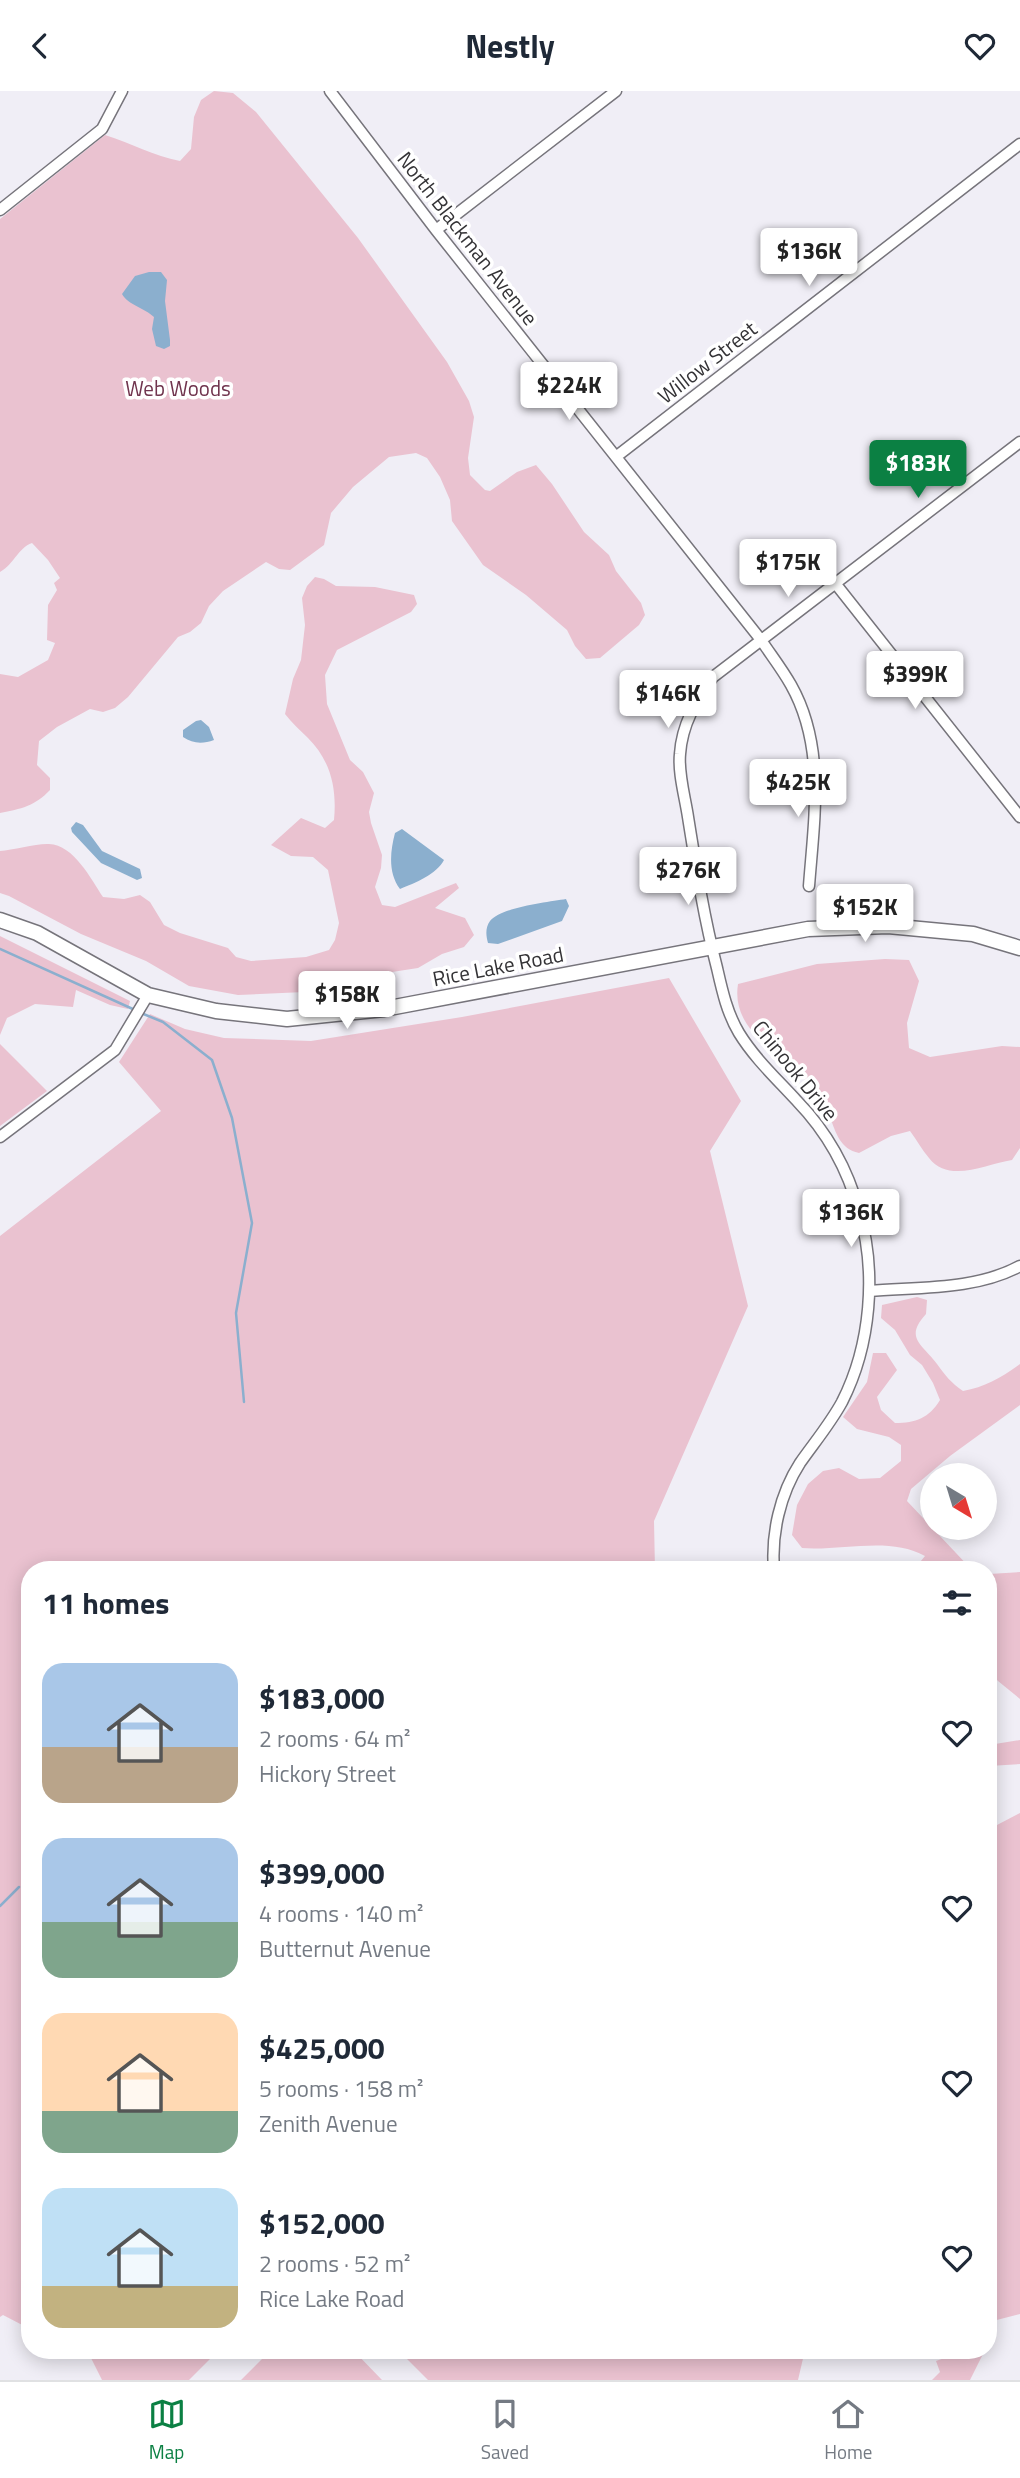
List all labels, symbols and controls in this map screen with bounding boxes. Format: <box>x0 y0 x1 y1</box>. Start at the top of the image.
text: Nestly <box>465 22 555 70</box>
icon: back <box>21 27 59 65</box>
icon: heart <box>961 27 999 65</box>
street label: North Blackman Avenue <box>390 144 546 332</box>
pin: $136K <box>760 229 858 288</box>
text: $136K <box>776 233 842 268</box>
street label: Willow Street <box>650 312 764 411</box>
pin: $224K <box>520 363 618 422</box>
text: $224K <box>536 367 602 402</box>
park label: Web Woods <box>125 372 231 404</box>
pin: $183K <box>869 441 967 500</box>
text: $183K <box>885 445 951 480</box>
pin: $175K <box>739 539 837 599</box>
text: $175K <box>755 544 821 579</box>
pin: $399K <box>866 651 964 711</box>
text: $399K <box>882 656 948 691</box>
pin: $146K <box>619 671 717 730</box>
text: $146K <box>635 675 701 710</box>
pin: $425K <box>749 759 847 819</box>
text: $425K <box>765 764 831 799</box>
pin: $276K <box>639 847 737 907</box>
text: $276K <box>655 852 721 887</box>
pin: $152K <box>816 885 914 944</box>
text: $152K <box>832 889 898 924</box>
street label: Rice Lake Road <box>430 938 566 994</box>
pin: $158K <box>298 971 396 1031</box>
text: $158K <box>314 976 380 1011</box>
street label: Chinook Drive <box>745 1013 847 1127</box>
pin: $136K <box>802 1189 900 1249</box>
text: $136K <box>818 1194 884 1229</box>
north arrow <box>920 1463 998 1540</box>
map controls <box>920 1463 997 1540</box>
text: 11 homes <box>42 1580 169 1626</box>
icon: filters <box>938 1584 976 1622</box>
text: $183,000 <box>259 1675 385 1721</box>
icon: home <box>98 1691 182 1775</box>
icon: heart <box>938 1714 976 1752</box>
text: 2 rooms · 64 m² <box>259 1721 410 1756</box>
text: Hickory Street <box>259 1756 396 1791</box>
text: $399,000 <box>259 1850 385 1896</box>
icon: home <box>98 1866 182 1950</box>
icon: heart <box>938 1889 976 1927</box>
text: 4 rooms · 140 m² <box>259 1896 423 1931</box>
text: Butternut Avenue <box>259 1931 431 1966</box>
text: $425,000 <box>259 2025 385 2071</box>
icon: home <box>98 2041 182 2125</box>
icon: heart <box>938 2064 976 2102</box>
text: 5 rooms · 158 m² <box>259 2071 423 2106</box>
text: Zenith Avenue <box>259 2106 398 2141</box>
text: $152,000 <box>259 2200 385 2246</box>
icon: home <box>98 2216 182 2300</box>
icon: heart <box>938 2239 976 2277</box>
text: 2 rooms · 52 m² <box>259 2246 410 2281</box>
text: Rice Lake Road <box>259 2281 405 2316</box>
tab: Map <box>148 2395 186 2466</box>
tab: Saved <box>481 2395 529 2466</box>
tab: Home <box>824 2395 872 2466</box>

